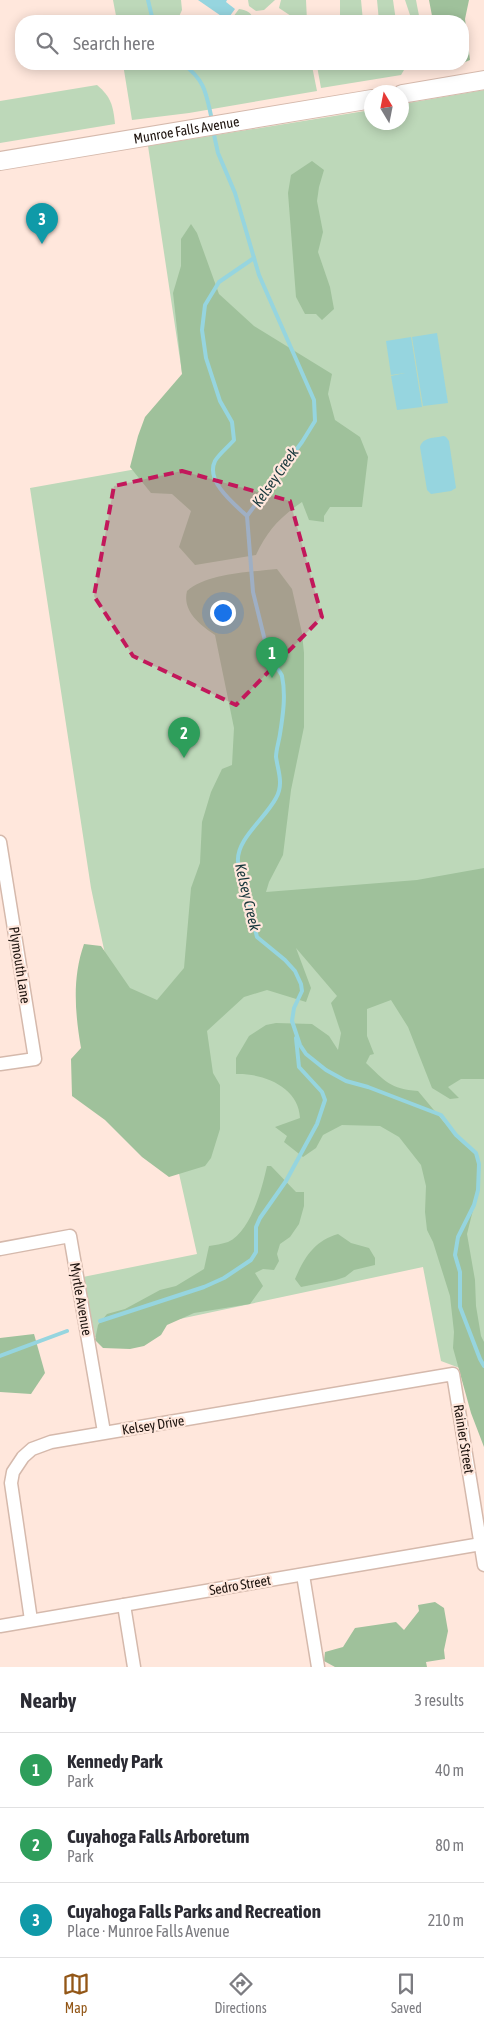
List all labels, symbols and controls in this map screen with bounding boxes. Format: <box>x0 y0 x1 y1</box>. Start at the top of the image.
search box <box>15 15 469 70</box>
icon: search <box>33 29 61 57</box>
text: Search here <box>73 32 155 54</box>
north arrow <box>364 85 409 130</box>
street label: Munroe Falls Avenue <box>132 113 241 147</box>
pin: 3 <box>26 203 58 244</box>
water label: Kelsey Creek <box>248 444 302 510</box>
your location <box>210 600 236 626</box>
pin: 1 <box>256 637 288 678</box>
pin: 2 <box>168 717 200 758</box>
water label: Kelsey Creek <box>232 862 264 933</box>
street label: Plymouth Lane <box>6 926 34 1004</box>
street label: Myrtle Avenue <box>67 1261 95 1337</box>
street label: Rainier Street <box>451 1403 477 1475</box>
street label: Kelsey Drive <box>121 1412 185 1438</box>
street label: Sedro Street <box>208 1572 272 1598</box>
text: Nearby <box>20 1688 76 1712</box>
text: 3 results <box>414 1691 464 1709</box>
text: Kennedy Park <box>67 1750 163 1772</box>
text: 1 <box>32 1761 40 1779</box>
text: 40 m <box>435 1761 464 1779</box>
text: Park <box>67 1772 94 1790</box>
text: Cuyahoga Falls Arboretum <box>67 1825 249 1847</box>
text: 2 <box>32 1836 40 1854</box>
text: 80 m <box>435 1836 464 1854</box>
text: Park <box>67 1847 94 1865</box>
text: Cuyahoga Falls Parks and Recreation <box>67 1900 321 1922</box>
text: 3 <box>32 1911 40 1929</box>
text: 210 m <box>428 1911 464 1929</box>
text: Place · Munroe Falls Avenue <box>67 1922 230 1940</box>
tab: Map <box>62 1970 90 2016</box>
tab: Directions <box>214 1970 267 2016</box>
tab: Saved <box>391 1970 422 2016</box>

